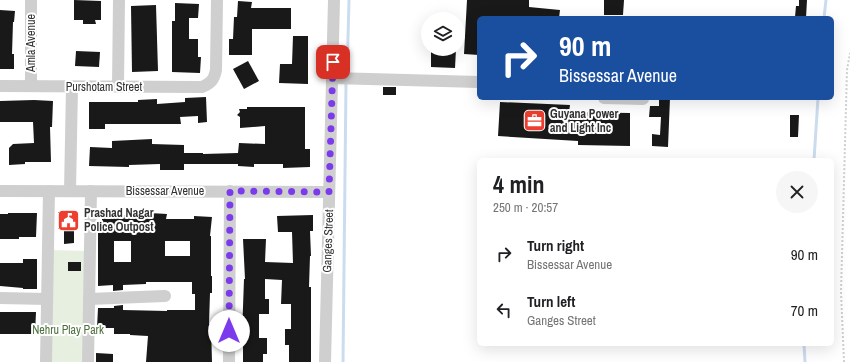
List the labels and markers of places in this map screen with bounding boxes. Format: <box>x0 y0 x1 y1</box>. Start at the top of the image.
pin <box>316 45 350 79</box>
place label: Guyana Power and Light Inc <box>550 106 619 136</box>
office icon: Guyana Power and Light Inc <box>521 108 547 134</box>
place label: Prashad Nagar Police Outpost <box>84 205 154 235</box>
public building icon: Prashad Nagar Police Outpost <box>55 207 81 233</box>

